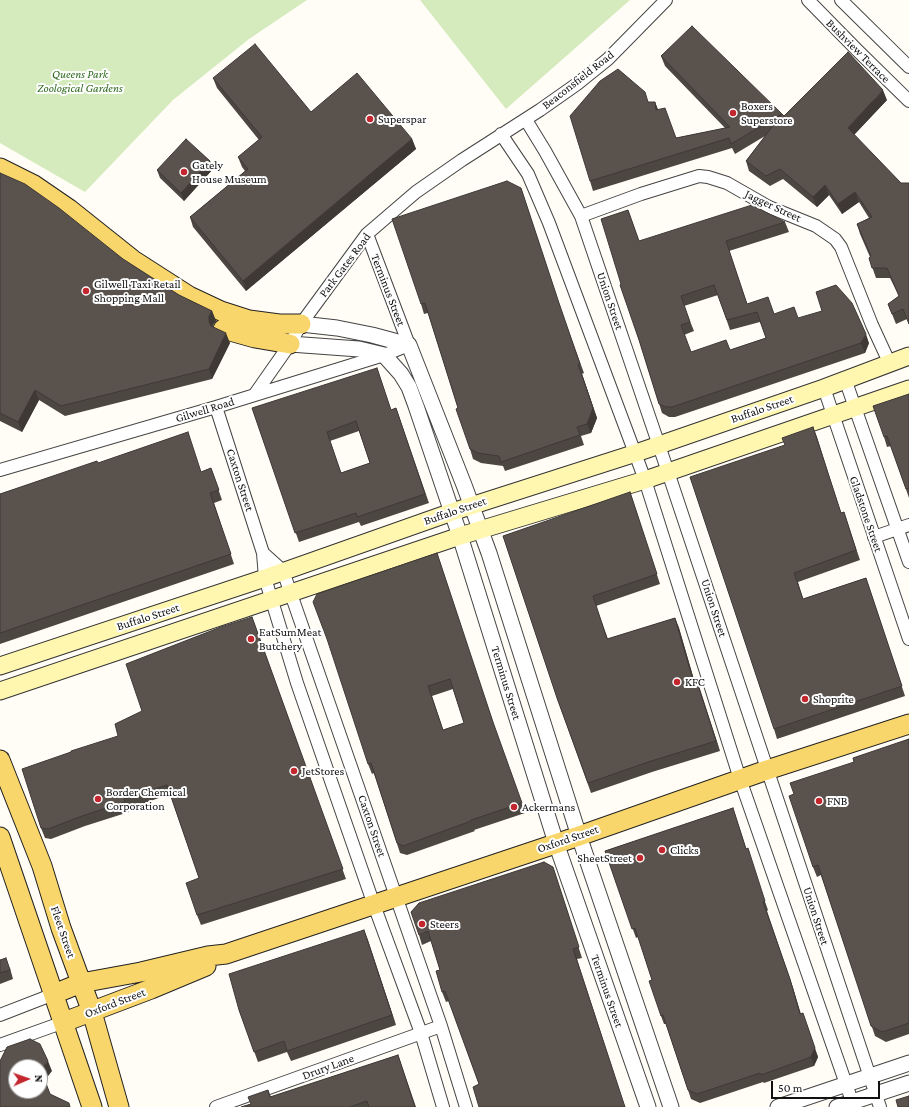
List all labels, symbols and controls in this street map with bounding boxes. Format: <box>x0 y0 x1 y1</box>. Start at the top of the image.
street label: Bushview Terrace <box>823 16 893 86</box>
street label: Beaconsfield Road <box>539 47 617 113</box>
park label: Queens Park Zoological Gardens <box>37 67 123 95</box>
place label: Boxers Superstore <box>741 99 793 127</box>
marker: Boxers Superstore <box>728 108 738 118</box>
place label: Superspar <box>378 112 427 126</box>
marker: Superspar <box>365 114 375 124</box>
place label: Gately House Museum <box>192 158 267 186</box>
marker: Gately House Museum <box>179 167 189 177</box>
street label: Jagger Street <box>743 187 803 225</box>
street label: Park Gates Road <box>316 230 374 300</box>
street label: Terminus Street <box>368 252 408 328</box>
street label: Union Street <box>593 270 627 332</box>
place label: Gilwell Taxi Retail Shopping Mall <box>94 277 181 305</box>
marker: Gilwell Taxi Retail Shopping Mall <box>81 286 91 296</box>
street label: Buffalo Street <box>729 392 795 426</box>
street label: Gilwell Road <box>174 394 236 426</box>
street label: Caxton Street <box>223 447 257 513</box>
street label: Gladstone Street <box>846 474 886 554</box>
street label: Buffalo Street <box>422 494 488 528</box>
street label: Union Street <box>698 577 730 639</box>
street label: Buffalo Street <box>115 600 181 634</box>
place label: EatSumMeat Butchery <box>259 625 321 653</box>
marker: EatSumMeat Butchery <box>246 634 256 644</box>
street label: Terminus Street <box>488 644 524 722</box>
place label: KFC <box>685 675 705 689</box>
marker: KFC <box>672 677 682 687</box>
place label: Shoprite <box>813 692 854 706</box>
marker: Shoprite <box>800 694 810 704</box>
place label: JetStores <box>302 764 344 778</box>
marker: JetStores <box>289 766 299 776</box>
place label: Border Chemical Corporation <box>106 785 186 813</box>
street label: Caxton Street <box>355 793 389 859</box>
marker: Border Chemical Corporation <box>93 794 103 804</box>
place label: FNB <box>827 794 847 808</box>
marker: FNB <box>814 796 824 806</box>
place label: Ackermans <box>522 800 575 814</box>
marker: Ackermans <box>509 802 519 812</box>
street label: Oxford Street <box>536 822 600 856</box>
place label: Clicks <box>670 843 699 857</box>
marker: Clicks <box>657 845 667 855</box>
place label: SheetStreet <box>577 851 632 865</box>
marker: SheetStreet <box>635 853 645 863</box>
street label: Union Street <box>800 885 832 947</box>
street label: Fleet Street <box>47 904 79 960</box>
place label: Steers <box>430 917 459 931</box>
marker: Steers <box>417 919 427 929</box>
street label: Terminus Street <box>588 953 626 1029</box>
street label: Oxford Street <box>83 985 147 1021</box>
street label: Drury Lane <box>300 1051 356 1083</box>
north arrow <box>8 1059 48 1099</box>
scale bar <box>773 1073 882 1099</box>
text: N <box>33 1075 45 1083</box>
text: 50 m <box>778 1081 802 1095</box>

